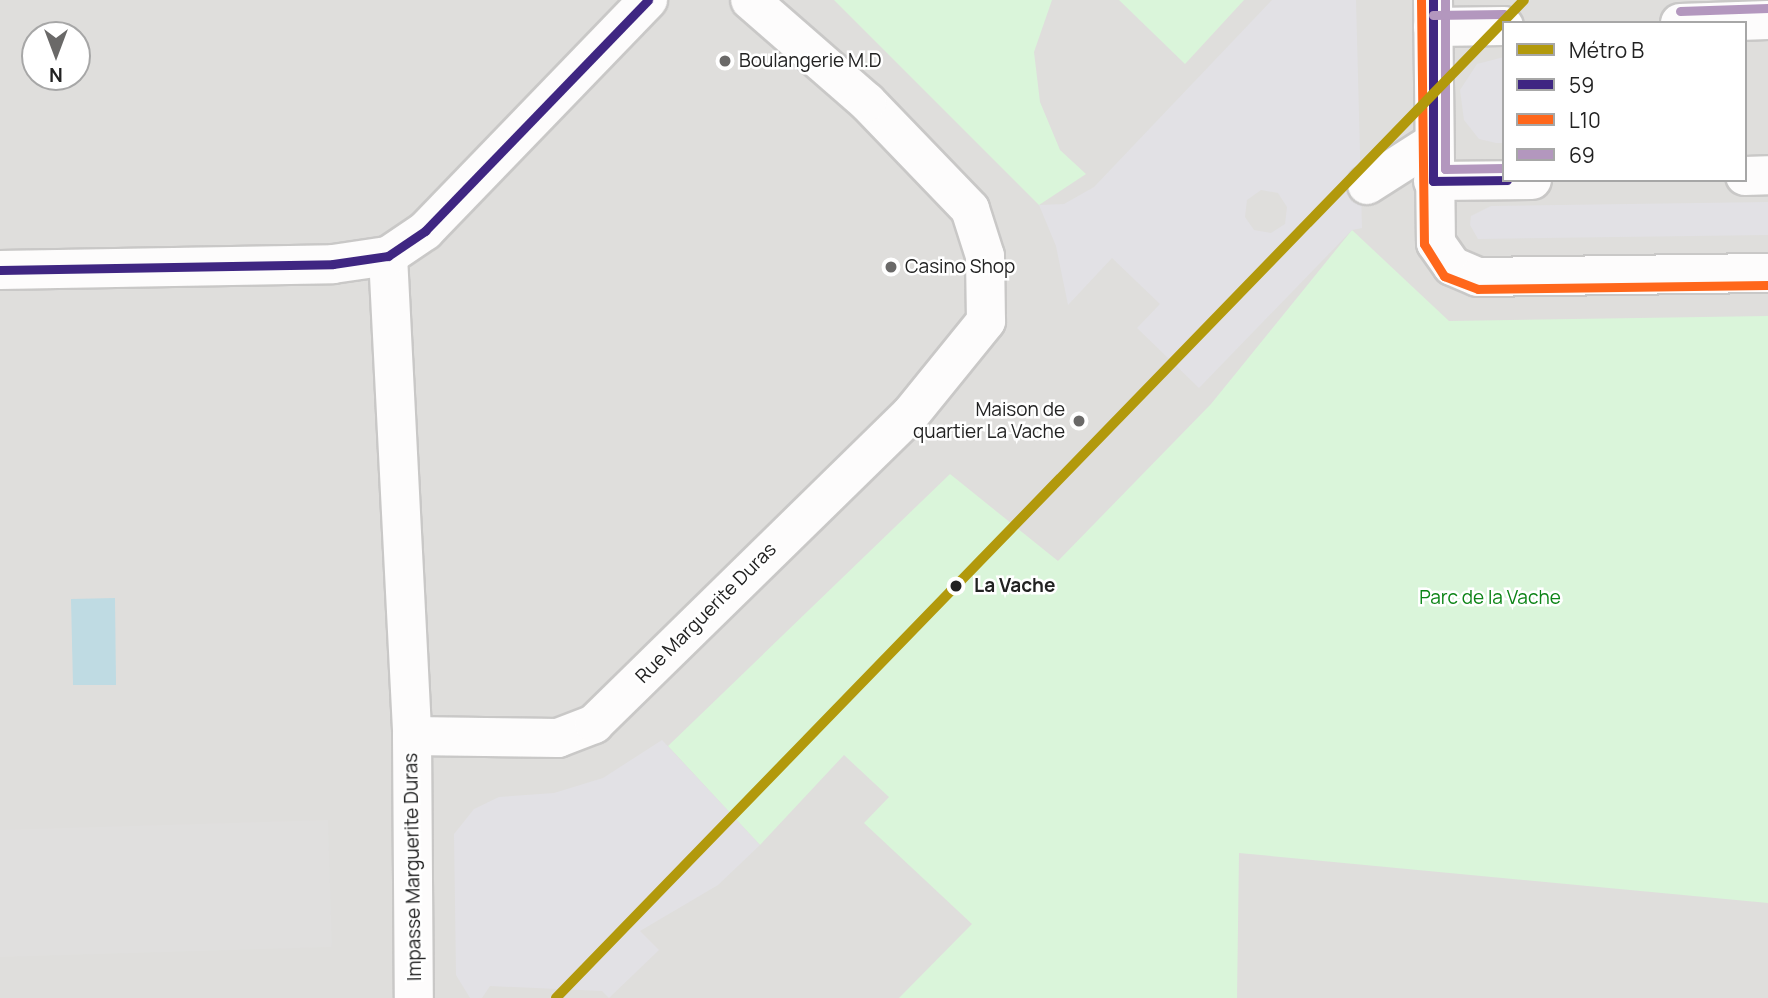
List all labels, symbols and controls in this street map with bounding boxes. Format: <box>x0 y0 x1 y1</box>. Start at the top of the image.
north arrow <box>21 21 91 91</box>
legend <box>1502 21 1747 182</box>
text: Métro B <box>1569 36 1644 64</box>
place label: Boulangerie M.D <box>739 50 882 72</box>
marker: Boulangerie M.D <box>717 53 733 69</box>
text: N <box>49 62 63 88</box>
text: 59 <box>1569 71 1594 99</box>
text: L10 <box>1569 106 1601 134</box>
text: 69 <box>1569 141 1595 169</box>
place label: Casino Shop <box>905 256 1015 278</box>
marker: Casino Shop <box>883 259 899 275</box>
place label: Maison de quartier La Vache <box>913 399 1065 443</box>
marker: Maison de quartier La Vache <box>1071 413 1087 429</box>
street label: Rue Marguerite Duras <box>631 538 781 688</box>
marker: La Vache <box>945 575 967 597</box>
place label: La Vache <box>974 575 1055 597</box>
park label: Parc de la Vache <box>1419 587 1561 609</box>
street label: Impasse Marguerite Duras <box>400 753 426 981</box>

